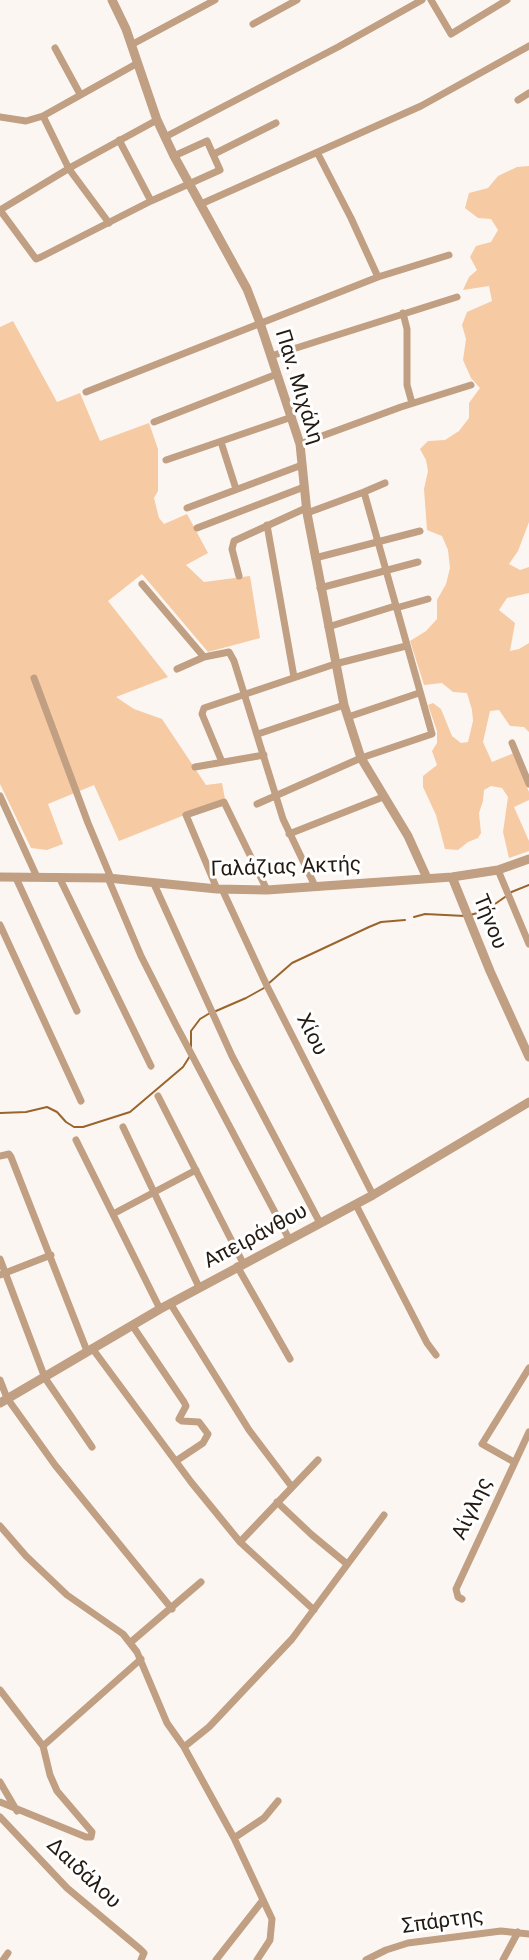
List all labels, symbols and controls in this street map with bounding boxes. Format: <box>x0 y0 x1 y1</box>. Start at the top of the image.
street label: Παν. Μιχάλη <box>269 326 327 448</box>
street label: Γαλάζιας Ακτής <box>210 853 362 883</box>
street label: Τήνου <box>467 891 511 953</box>
street label: Χίου <box>290 1010 332 1060</box>
street label: Απειράνθου <box>200 1199 312 1275</box>
street label: Αίγλης <box>448 1474 498 1544</box>
street label: Δαιδάλου <box>41 1833 125 1915</box>
street label: Σπάρτης <box>401 1904 485 1940</box>

